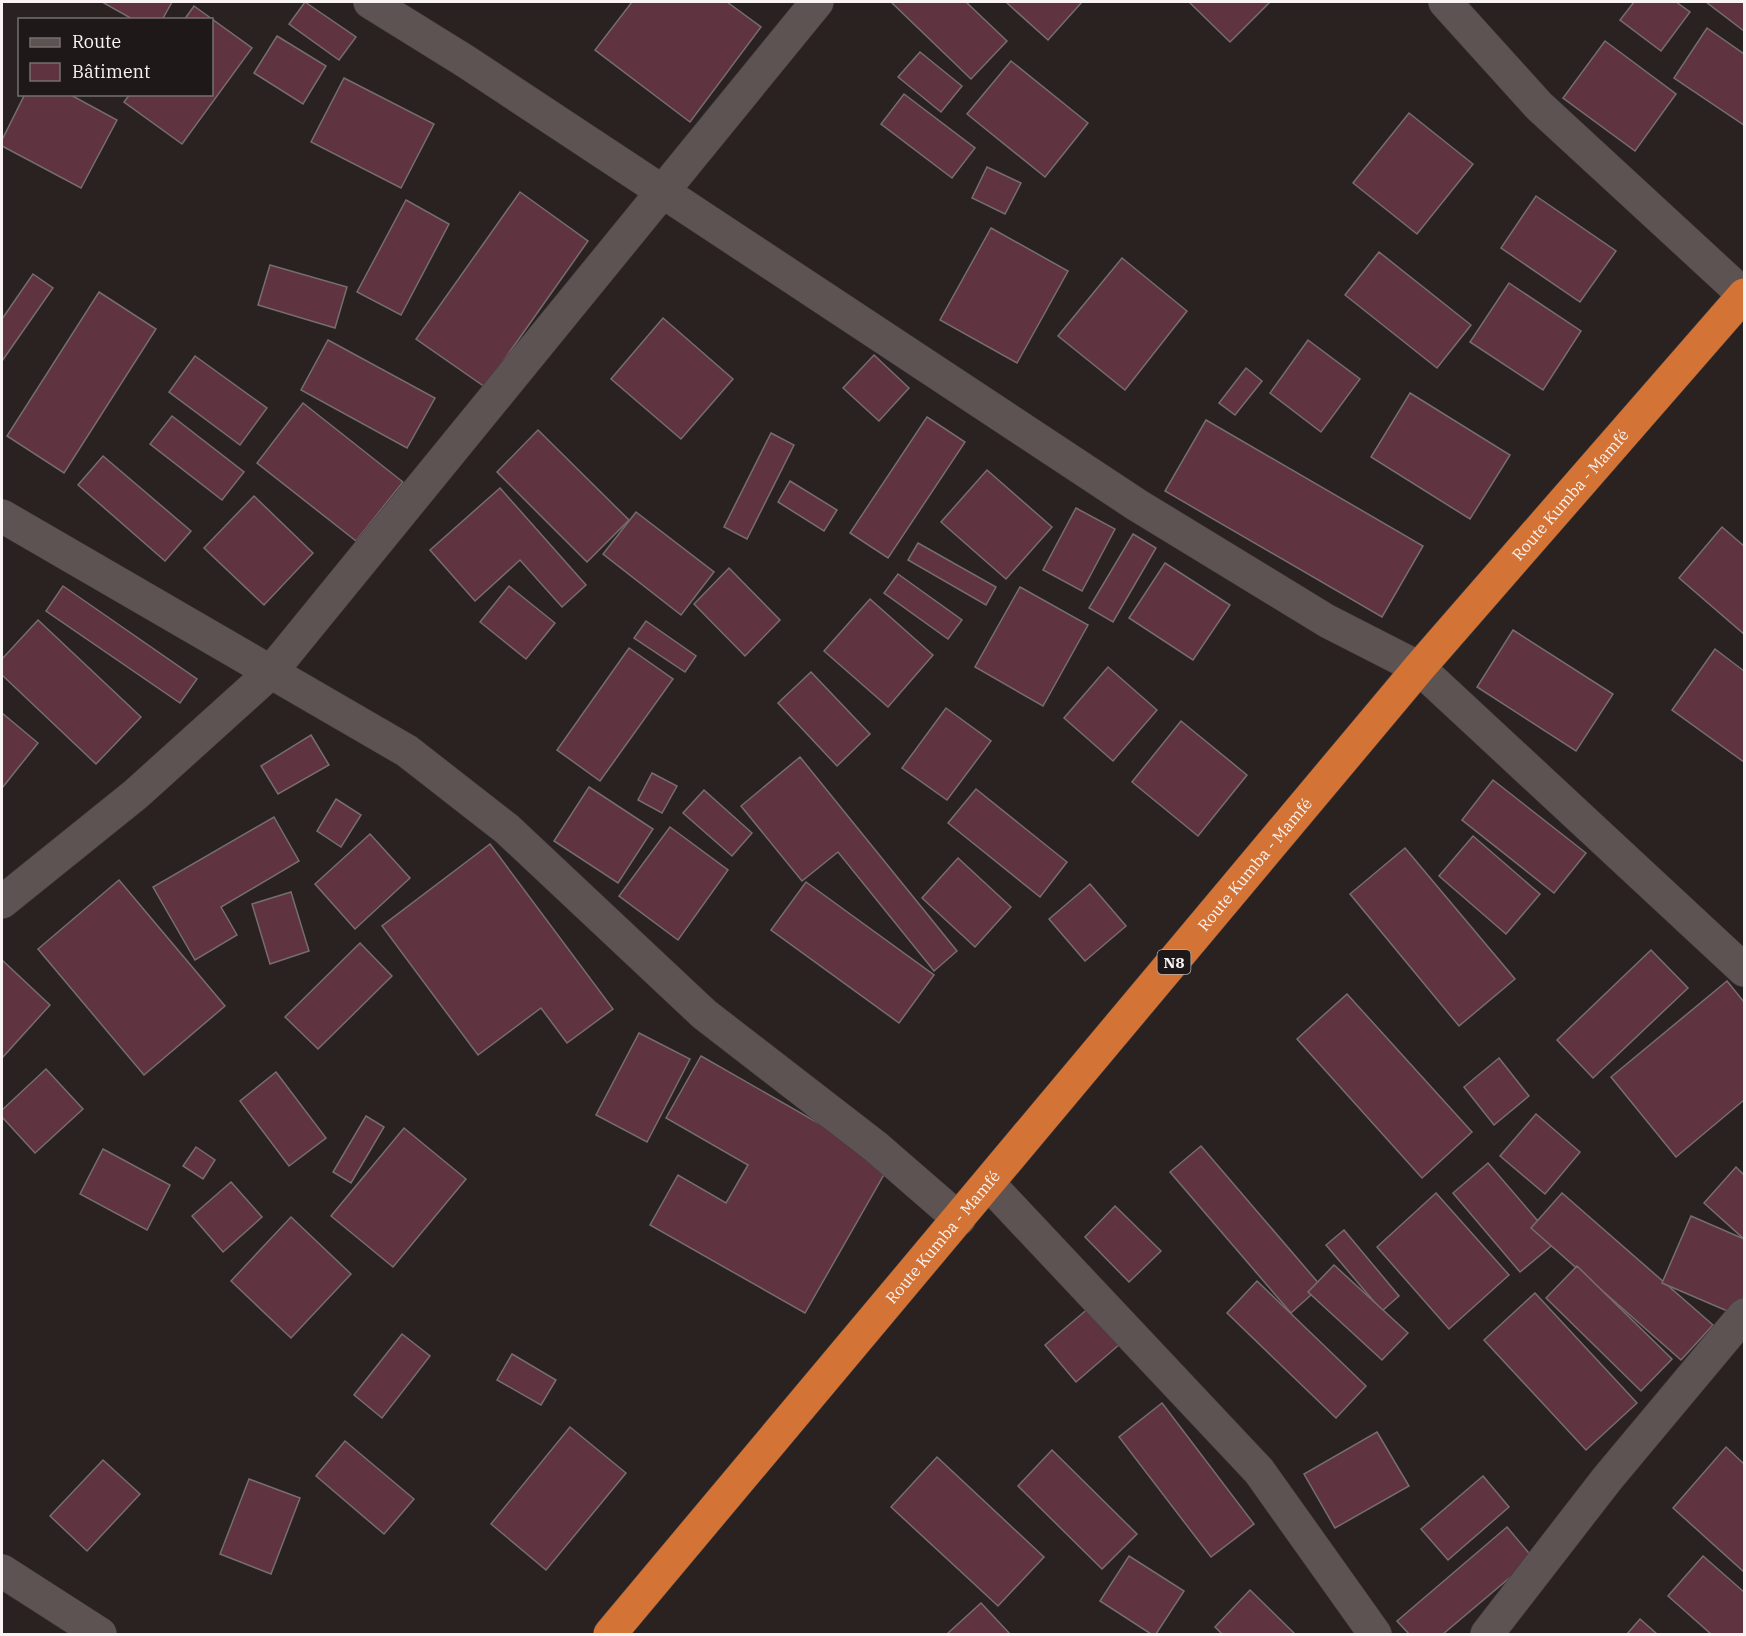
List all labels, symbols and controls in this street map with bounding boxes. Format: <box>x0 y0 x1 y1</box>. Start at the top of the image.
legend <box>18 18 213 96</box>
text: Route <box>72 30 121 53</box>
text: Bâtiment <box>72 60 150 83</box>
street label: Route Kumba - Mamfé <box>1507 425 1633 564</box>
street label: Route Kumba - Mamfé <box>1193 794 1316 935</box>
road number: N8 <box>1158 950 1190 974</box>
street label: Route Kumba - Mamfé <box>881 1166 1004 1308</box>

